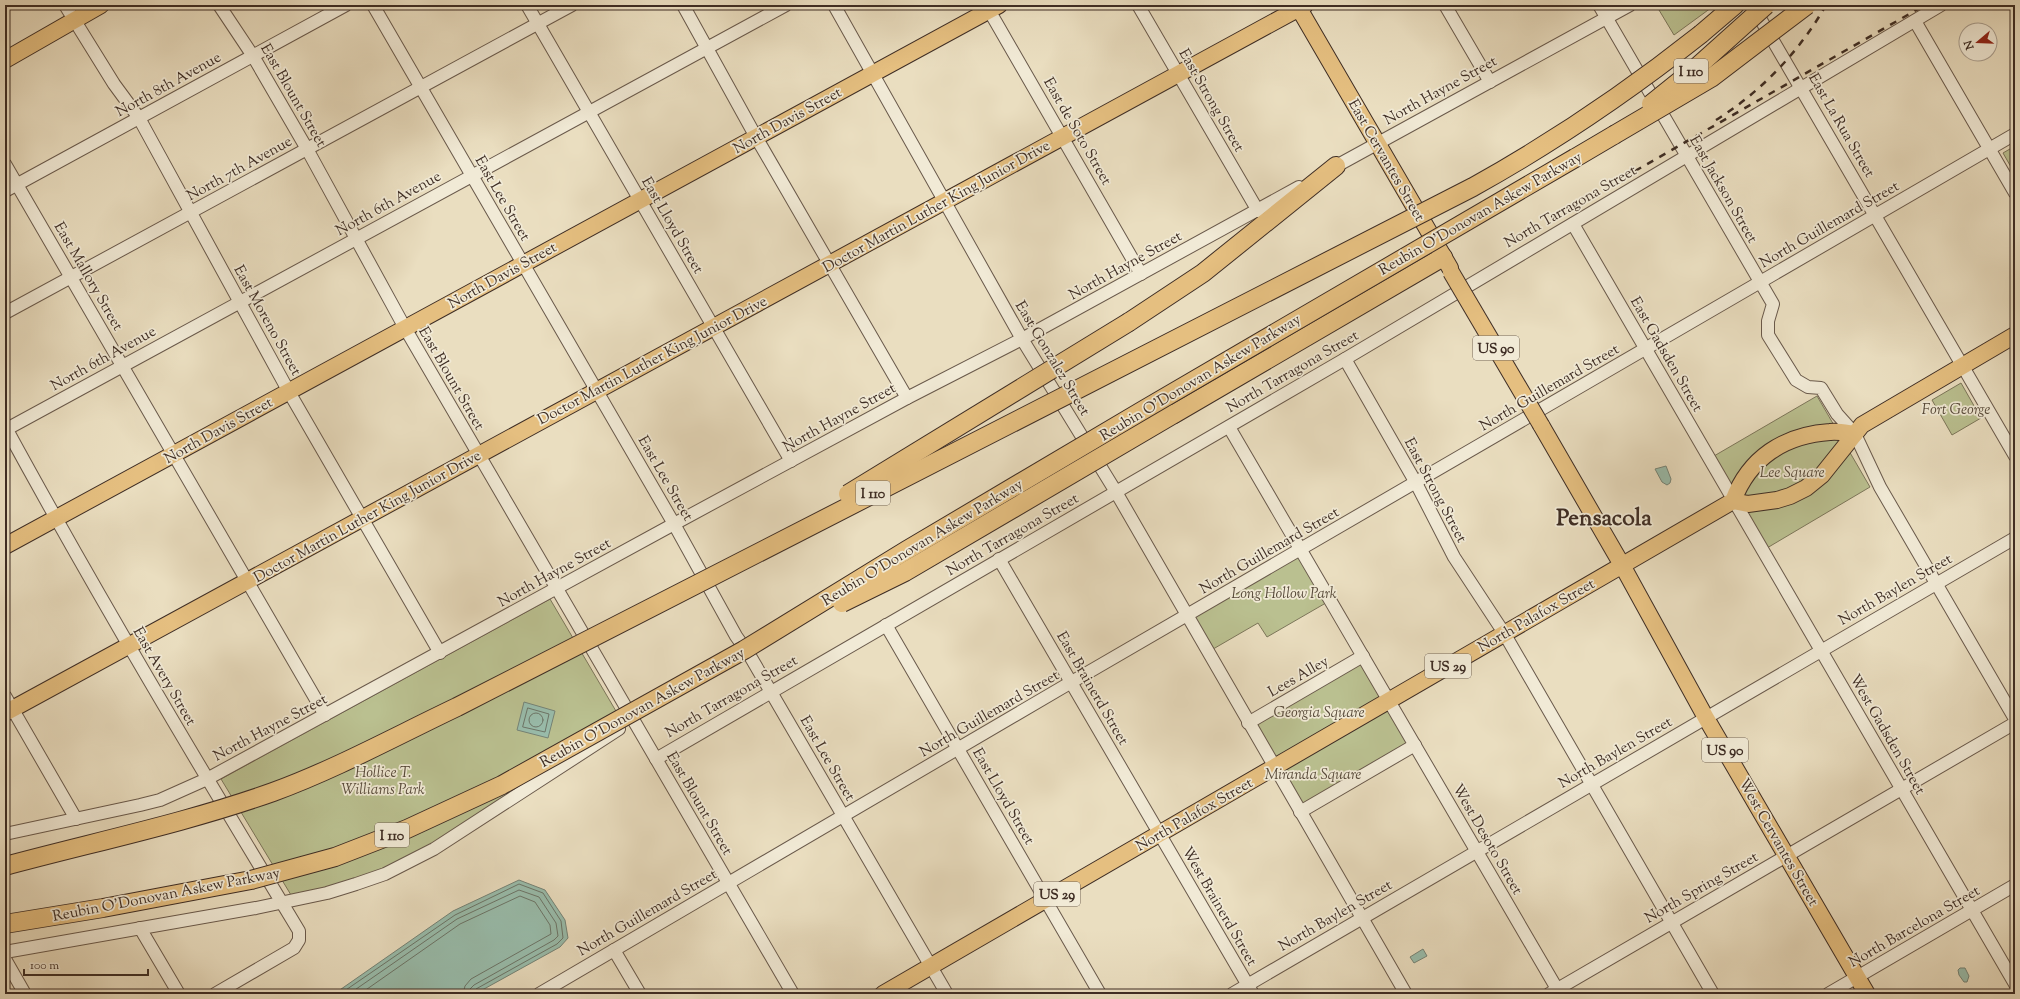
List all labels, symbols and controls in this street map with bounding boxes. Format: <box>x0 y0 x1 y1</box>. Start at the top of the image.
north arrow <box>1958 22 1998 62</box>
text: N <box>1960 38 1979 53</box>
street label: East Blount Street <box>255 40 331 151</box>
street label: East Strong Street <box>1173 45 1249 156</box>
street label: North 8th Avenue <box>112 48 225 123</box>
street label: North Hayne Street <box>1380 51 1501 131</box>
road number: I 110 <box>1674 59 1708 83</box>
street label: East La Rua Street <box>1802 70 1879 182</box>
street label: East de Soto Street <box>1037 74 1116 189</box>
street label: North Davis Street <box>730 83 846 160</box>
street label: East Cervantes Street <box>1342 96 1429 226</box>
street label: North 7th Avenue <box>183 132 296 207</box>
street label: East Jackson Street <box>1683 132 1762 247</box>
street label: Doctor Martin Luther King Junior Drive <box>819 136 1054 279</box>
street label: Reubin O'Donovan Askew Parkway <box>1375 147 1587 281</box>
street label: East Lee Street <box>469 152 535 245</box>
street label: North Tarragona Street <box>1501 161 1641 254</box>
street label: North 6th Avenue <box>332 167 445 242</box>
street label: East Lloyd Street <box>635 173 708 278</box>
street label: North Guillemard Street <box>1756 177 1904 274</box>
street label: East Mallory Street <box>48 219 127 335</box>
street label: North Hayne Street <box>1065 226 1186 306</box>
street label: North Davis Street <box>445 238 561 315</box>
street label: East Moreno Street <box>228 262 306 380</box>
street label: Doctor Martin Luther King Junior Drive <box>534 292 771 431</box>
street label: East Gadsden Street <box>1624 293 1707 416</box>
street label: East Gonzalez Street <box>1009 297 1094 420</box>
street label: Reubin O'Donovan Askew Parkway <box>1096 309 1306 447</box>
street label: North 6th Avenue <box>47 322 160 397</box>
street label: East Blount Street <box>413 323 489 434</box>
street label: North Tarragona Street <box>1223 326 1363 419</box>
road number: US 90 <box>1473 336 1519 360</box>
street label: North Guillemard Street <box>1476 340 1624 437</box>
street label: North Hayne Street <box>779 378 900 458</box>
street label: North Davis Street <box>161 393 277 470</box>
park label: Fort George <box>1922 400 1990 421</box>
street label: East Lee Street <box>632 432 698 525</box>
street label: East Strong Street <box>1398 435 1471 547</box>
street label: Doctor Martin Luther King Junior Drive <box>250 446 485 589</box>
park label: Lee Square <box>1760 463 1824 484</box>
street label: Reubin O'Donovan Askew Parkway <box>818 474 1028 612</box>
road number: I 110 <box>856 481 890 505</box>
street label: North Tarragona Street <box>943 489 1083 582</box>
street label: North Guillemard Street <box>1196 503 1344 600</box>
district label: Pensacola <box>1556 503 1652 536</box>
street label: North Hayne Street <box>494 533 615 613</box>
street label: North Baylen Street <box>1835 549 1956 631</box>
street label: North Palafox Street <box>1474 574 1599 658</box>
park label: Long Hollow Park <box>1231 584 1337 605</box>
street label: East Avery Street <box>127 623 201 730</box>
street label: East Brainerd Street <box>1051 628 1133 750</box>
street label: Reubin O'Donovan Askew Parkway <box>536 643 749 774</box>
street label: North Tarragona Street <box>662 651 802 744</box>
street label: Lees Alley <box>1265 651 1333 703</box>
road number: US 29 <box>1425 654 1471 678</box>
street label: North Guillemard Street <box>916 666 1064 763</box>
street label: West Gadsden Street <box>1844 671 1930 799</box>
street label: North Hayne Street <box>210 689 331 767</box>
park label: Georgia Square <box>1274 703 1364 724</box>
street label: East Lee Street <box>794 712 860 805</box>
street label: North Baylen Street <box>1555 712 1676 794</box>
road number: US 90 <box>1702 738 1748 762</box>
street label: East Lloyd Street <box>966 744 1039 849</box>
street label: East Blount Street <box>661 748 737 859</box>
park label: Hollice T. Williams Park <box>341 763 425 801</box>
park label: Miranda Square <box>1265 765 1361 786</box>
street label: North Palafox Street <box>1132 773 1257 857</box>
street label: West Cervantes Street <box>1733 775 1823 910</box>
street label: West Desoto Street <box>1446 781 1527 899</box>
road number: I 110 <box>375 823 409 847</box>
street label: West Brainerd Street <box>1176 843 1261 970</box>
street label: North Spring Street <box>1641 847 1762 929</box>
street label: Reubin O'Donovan Askew Parkway <box>51 863 282 928</box>
street label: North Guillemard Street <box>574 865 722 962</box>
street label: North Baylen Street <box>1275 875 1396 957</box>
street label: North Barcelona Street <box>1845 881 1984 973</box>
road number: US 29 <box>1034 882 1080 906</box>
scale bar <box>24 951 148 977</box>
text: 100 m <box>30 957 59 975</box>

